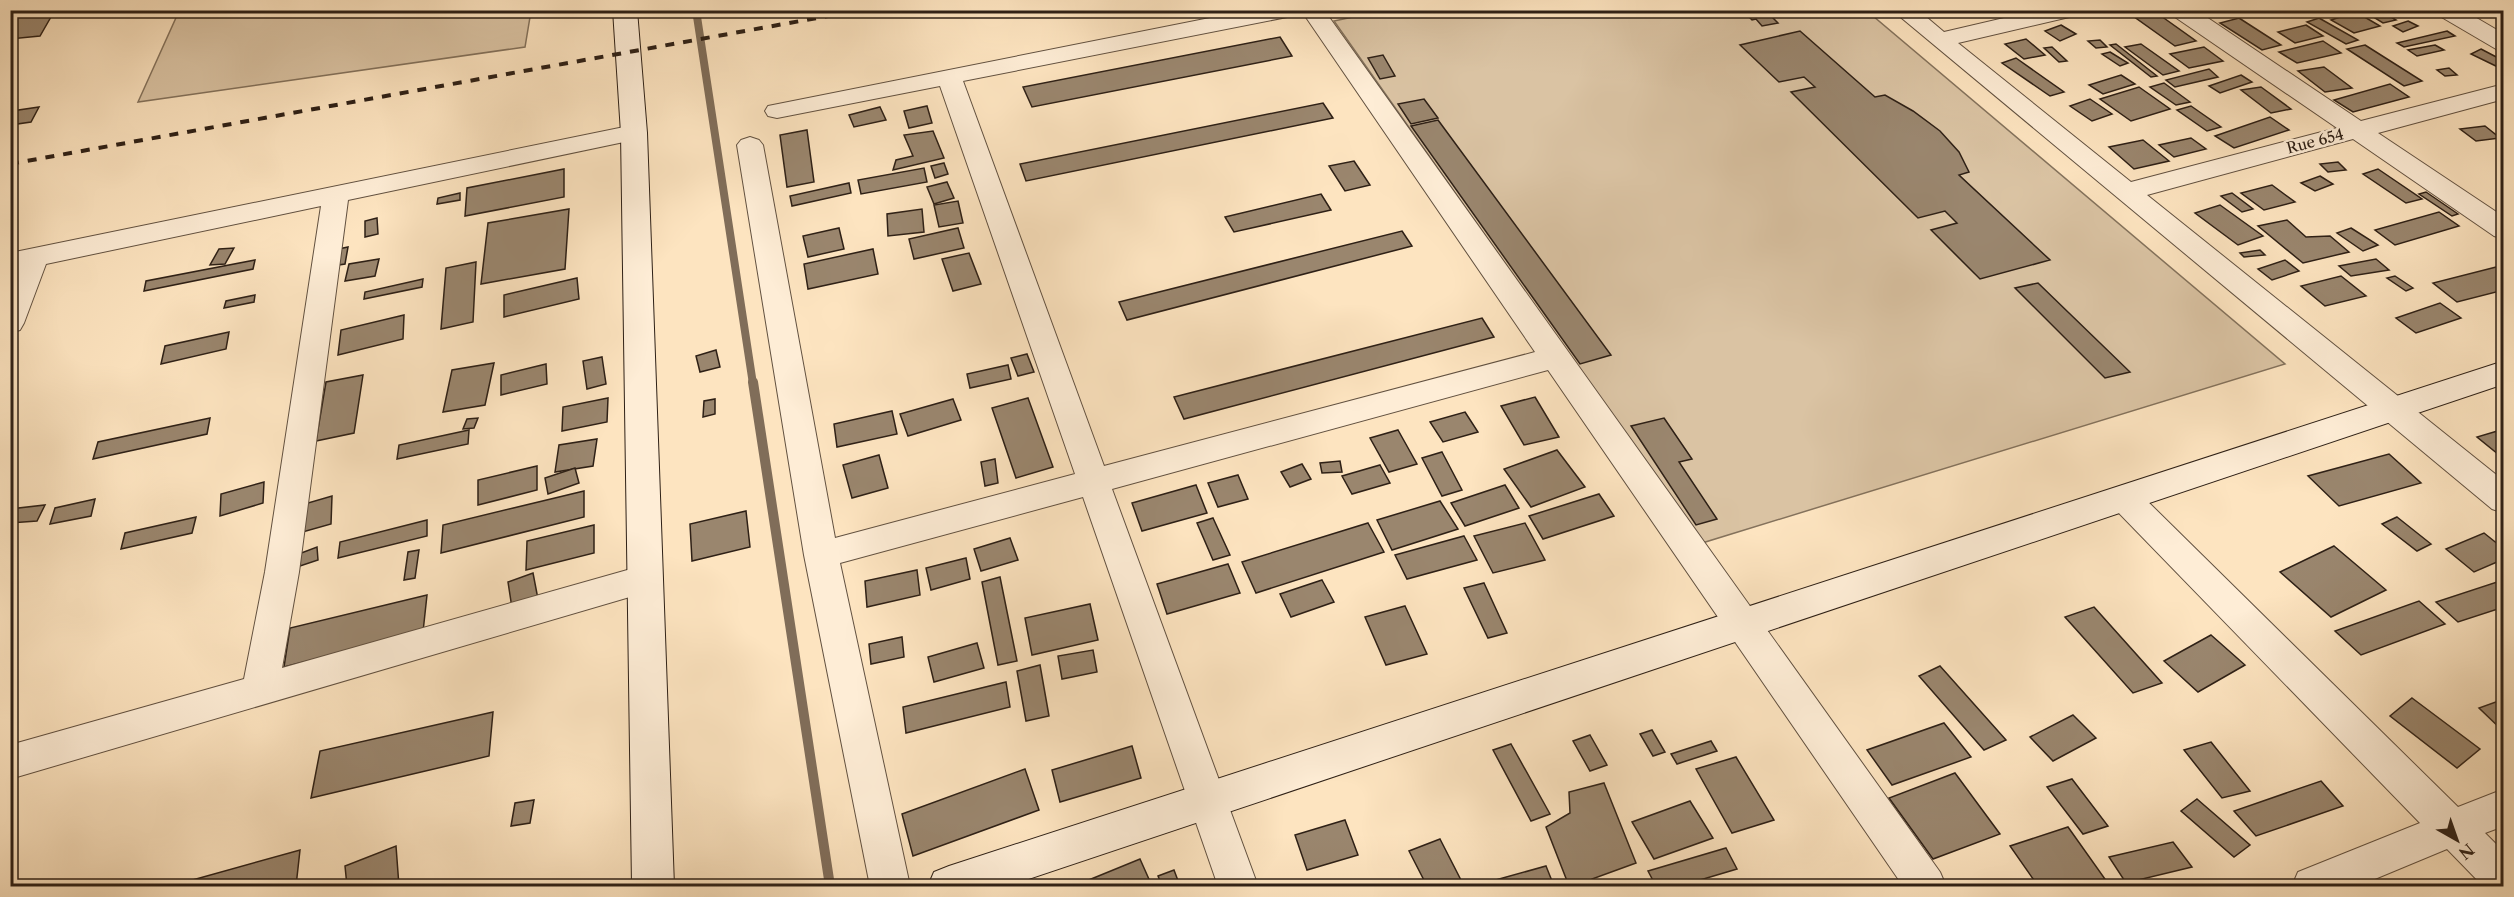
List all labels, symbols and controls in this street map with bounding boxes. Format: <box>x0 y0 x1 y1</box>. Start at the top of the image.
street label: Rue 654 <box>2284 124 2346 158</box>
north arrow <box>2427 810 2487 870</box>
text: N <box>2455 839 2478 864</box>

